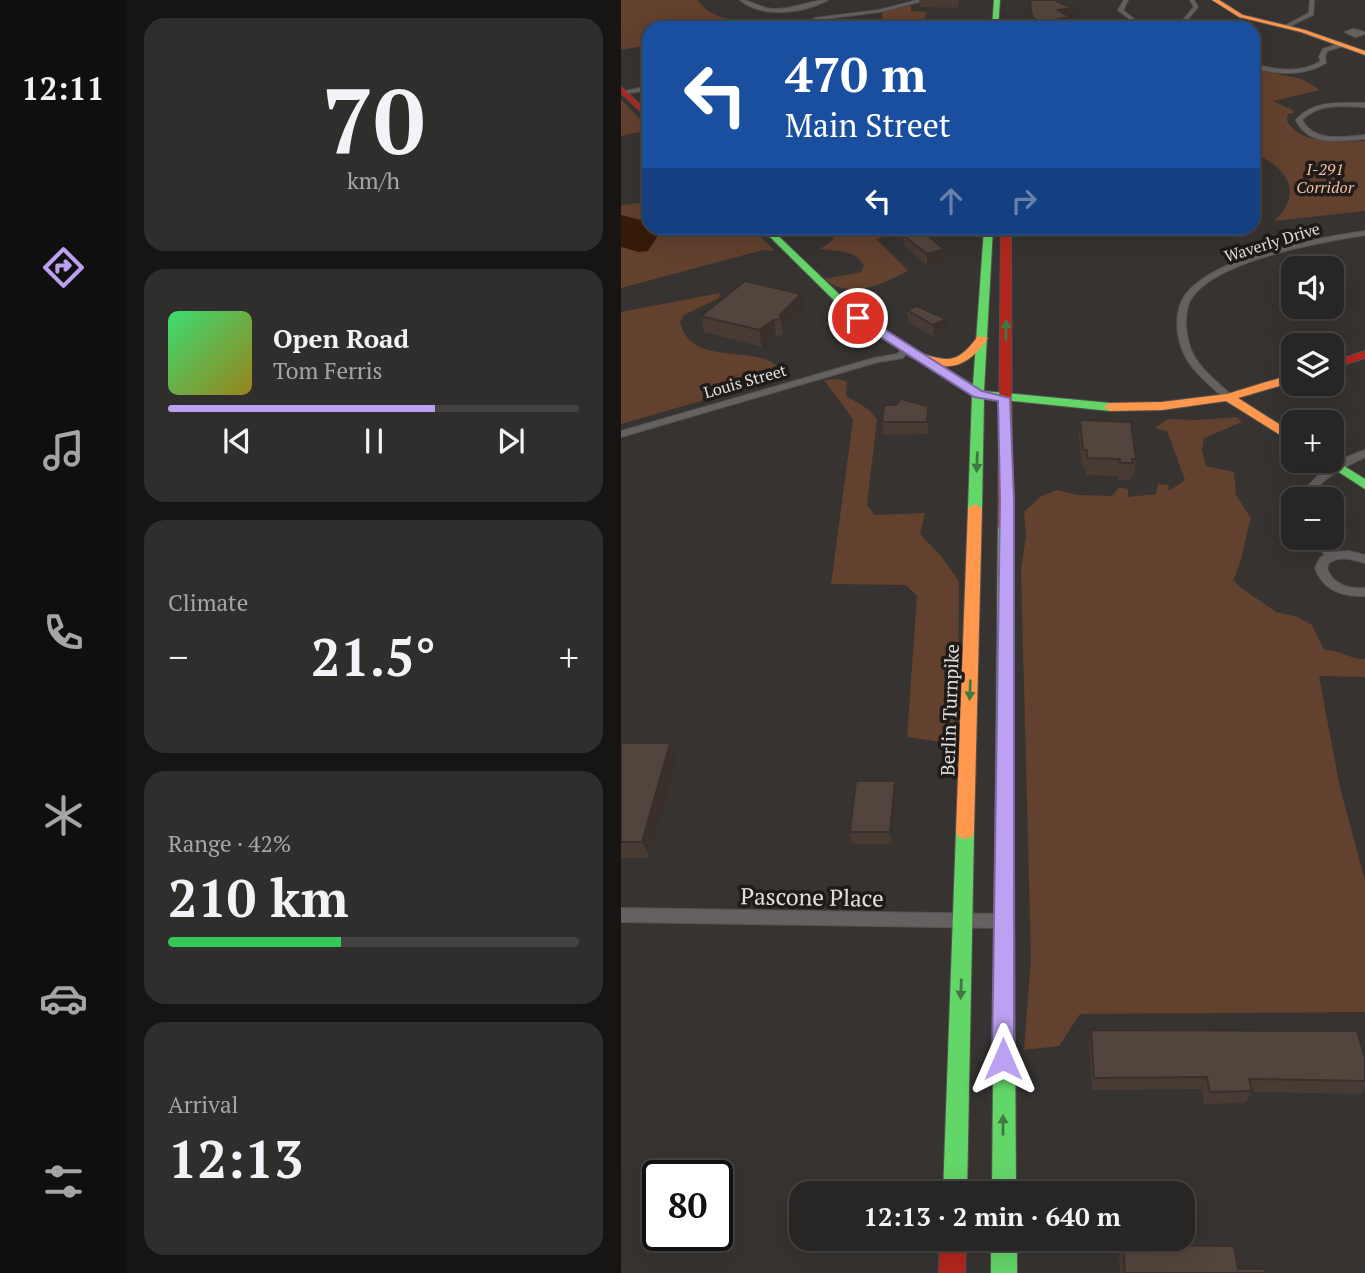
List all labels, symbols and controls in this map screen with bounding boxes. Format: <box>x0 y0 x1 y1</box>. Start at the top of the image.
text: 470 m <box>785 41 927 106</box>
icon: left <box>670 49 761 140</box>
text: 70 <box>322 59 425 180</box>
text: 12:11 <box>21 67 105 109</box>
text: Main Street <box>785 104 951 146</box>
park label: I-291 Corridor <box>1296 158 1355 198</box>
text: km/h <box>347 165 400 196</box>
icon: left <box>859 182 897 220</box>
icon: ahead <box>932 182 970 220</box>
icon: right <box>1005 182 1043 220</box>
street label: Waverly Drive <box>1221 217 1323 267</box>
icon: directions <box>39 243 88 292</box>
map controls <box>1281 256 1344 550</box>
button: sound <box>1281 256 1344 319</box>
pin <box>828 288 888 348</box>
icon: arrive <box>839 299 877 337</box>
one-way arrow <box>1000 319 1011 341</box>
text: Open Road <box>273 321 409 355</box>
button: layers <box>1281 333 1344 396</box>
text: Tom Ferris <box>273 355 383 386</box>
street label: Louis Street <box>701 359 789 403</box>
button: + <box>1281 410 1344 473</box>
icon: previous <box>218 422 256 460</box>
icon: pause <box>355 422 393 460</box>
icon: next <box>492 422 530 460</box>
icon: music <box>39 426 88 475</box>
one-way arrow <box>971 452 982 474</box>
button: − <box>1281 487 1344 550</box>
text: Climate <box>168 587 248 618</box>
icon: phone <box>39 608 88 657</box>
text: 21.5° <box>311 622 436 691</box>
text: − <box>168 632 188 682</box>
text: + <box>559 632 579 682</box>
street label: Berlin Turnpike <box>934 644 964 776</box>
one-way arrow <box>965 679 976 701</box>
icon: climate <box>39 791 88 840</box>
text: Range · 42% <box>168 828 291 859</box>
text: 210 km <box>168 863 349 932</box>
street label: Pascone Place <box>740 880 884 914</box>
icon: car <box>39 974 88 1023</box>
one-way arrow <box>956 979 967 1001</box>
position arrow <box>966 1022 1040 1096</box>
text: Arrival <box>168 1089 239 1120</box>
one-way arrow <box>997 1114 1009 1136</box>
text: 12:13 <box>168 1124 303 1193</box>
icon: filters <box>39 1157 88 1206</box>
speed limit sign: 80 <box>642 1160 733 1251</box>
text: 12:13 · 2 min · 640 m <box>863 1199 1121 1233</box>

